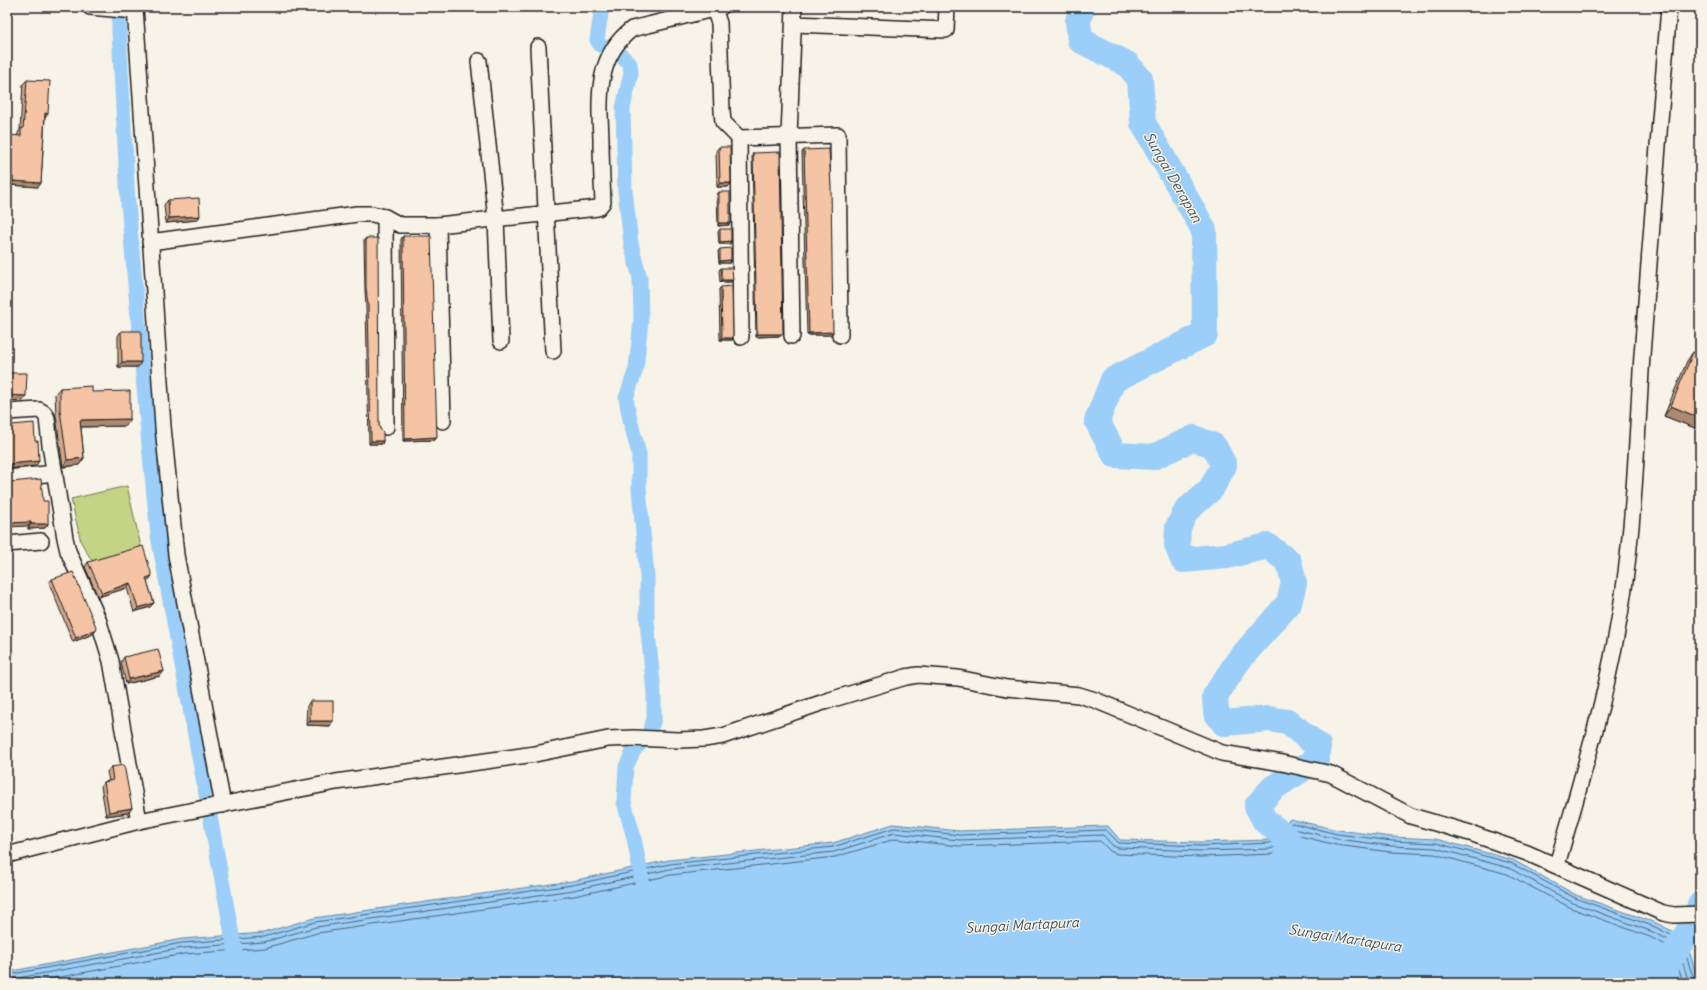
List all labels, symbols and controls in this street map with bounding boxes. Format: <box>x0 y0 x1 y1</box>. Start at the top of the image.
water label: Sungai Derapan <box>1140 129 1207 226</box>
water label: Sungai Martapura <box>965 913 1080 937</box>
water label: Sungai Martapura <box>1287 920 1404 956</box>

